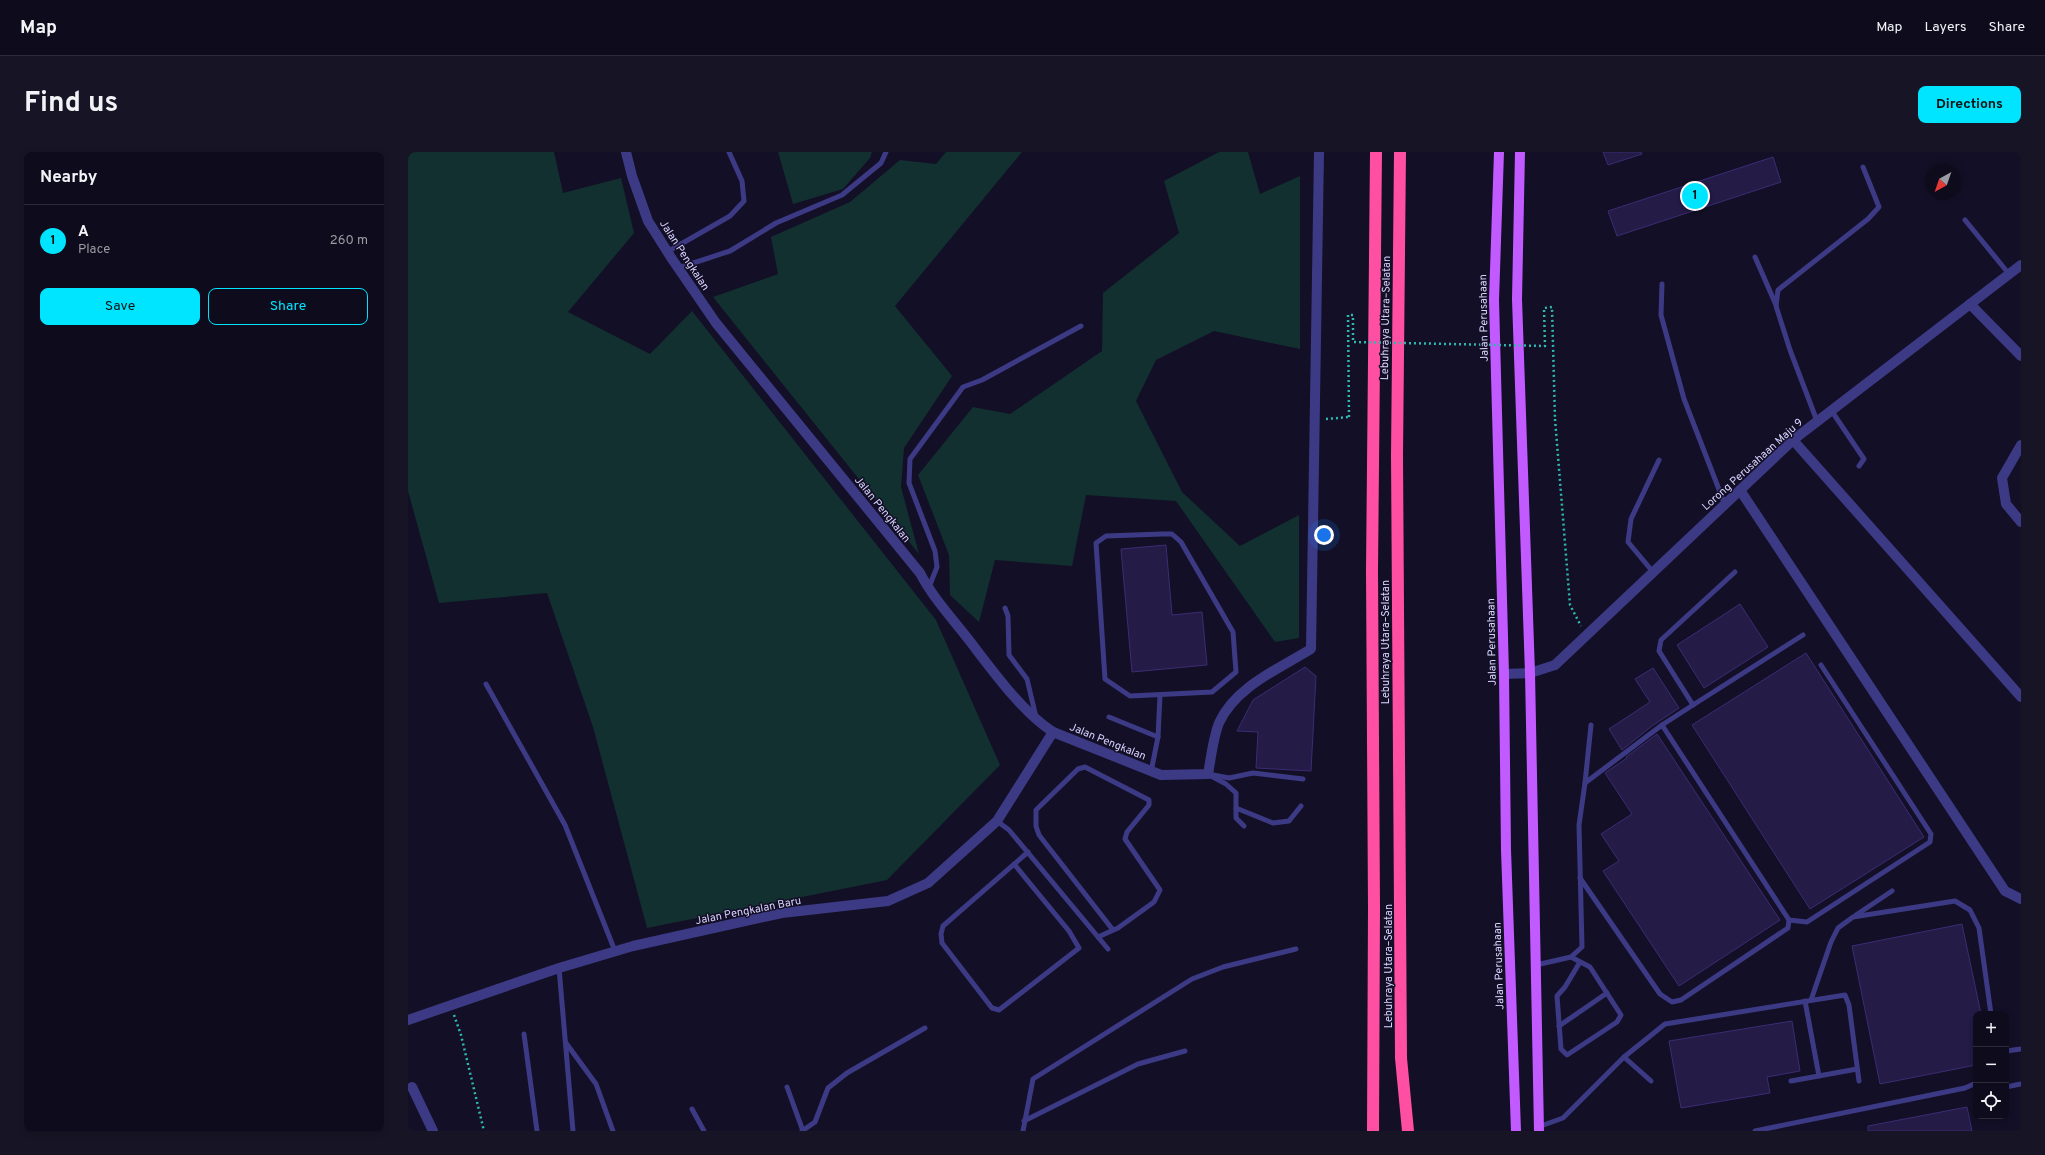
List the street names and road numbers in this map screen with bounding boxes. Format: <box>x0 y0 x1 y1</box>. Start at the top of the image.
street label: Jalan Pengkalan <box>656 218 712 293</box>
street label: Lebuhraya Utara–Selatan <box>1378 256 1394 380</box>
street label: Jalan Perusahaan <box>1476 274 1492 362</box>
street label: Lorong Perusahaan Maju 9 <box>1699 416 1806 514</box>
street label: Jalan Pengkalan <box>851 474 913 546</box>
street label: Lebuhraya Utara–Selatan <box>1379 580 1393 704</box>
street label: Jalan Perusahaan <box>1484 598 1500 686</box>
street label: Jalan Pengkalan <box>1067 720 1148 764</box>
street label: Jalan Pengkalan Baru <box>694 894 802 928</box>
street label: Lebuhraya Utara–Selatan <box>1382 904 1396 1028</box>
street label: Jalan Perusahaan <box>1490 922 1508 1010</box>

